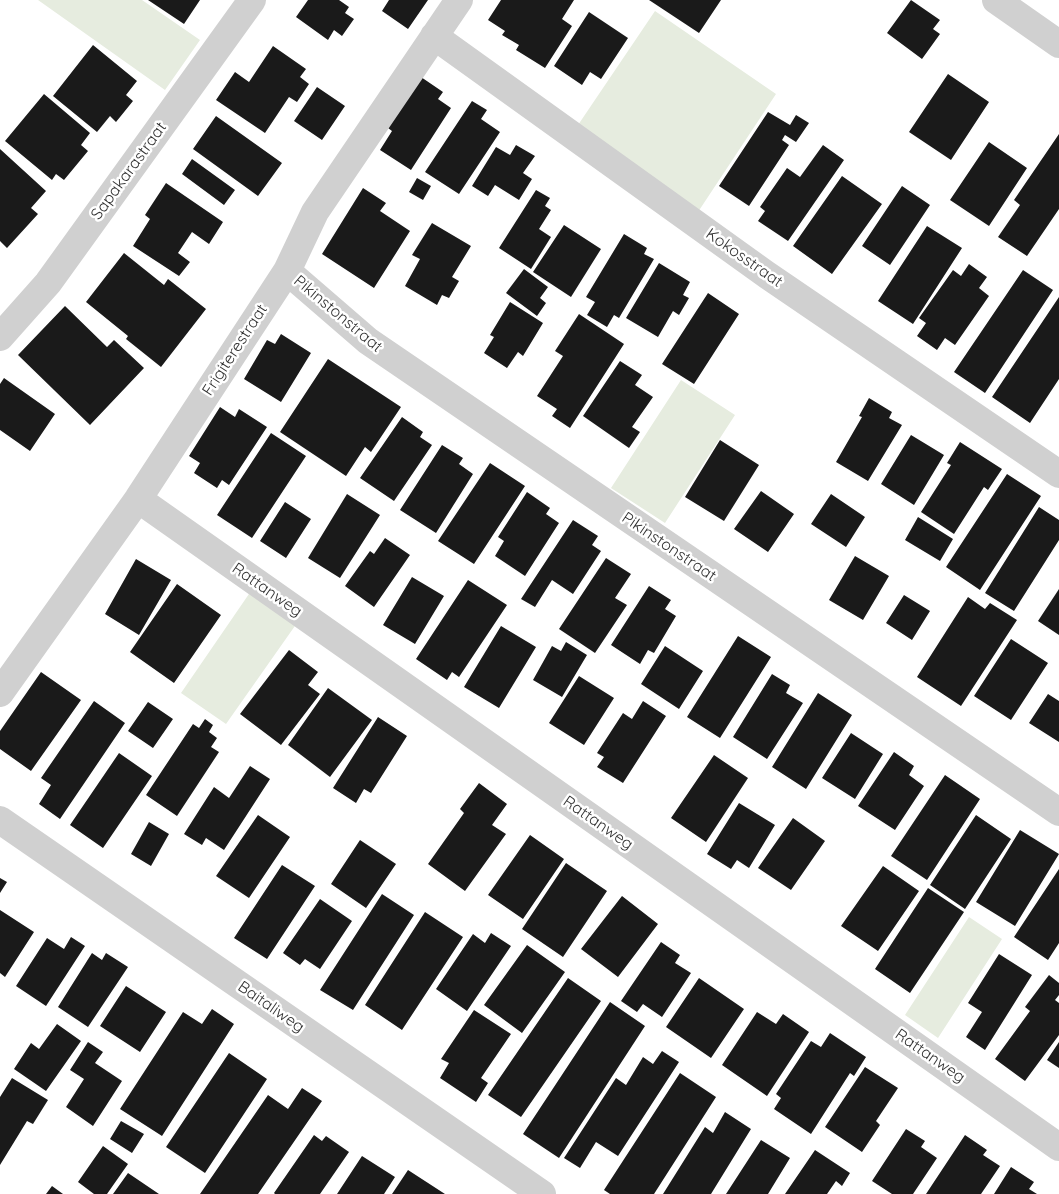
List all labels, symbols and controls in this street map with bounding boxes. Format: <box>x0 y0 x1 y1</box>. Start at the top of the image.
street label: Sapakarastraat <box>87 119 171 223</box>
street label: Kokosstraat <box>702 225 786 291</box>
street label: Pikinstonstraat <box>290 271 386 357</box>
street label: Frigiterestraat <box>198 301 272 399</box>
street label: Pikinstonstraat <box>618 508 720 586</box>
street label: Rattanweg <box>228 559 306 621</box>
street label: Rattanweg <box>559 792 637 854</box>
street label: Baitaliweg <box>234 977 308 1037</box>
street label: Rattanweg <box>891 1025 969 1087</box>

